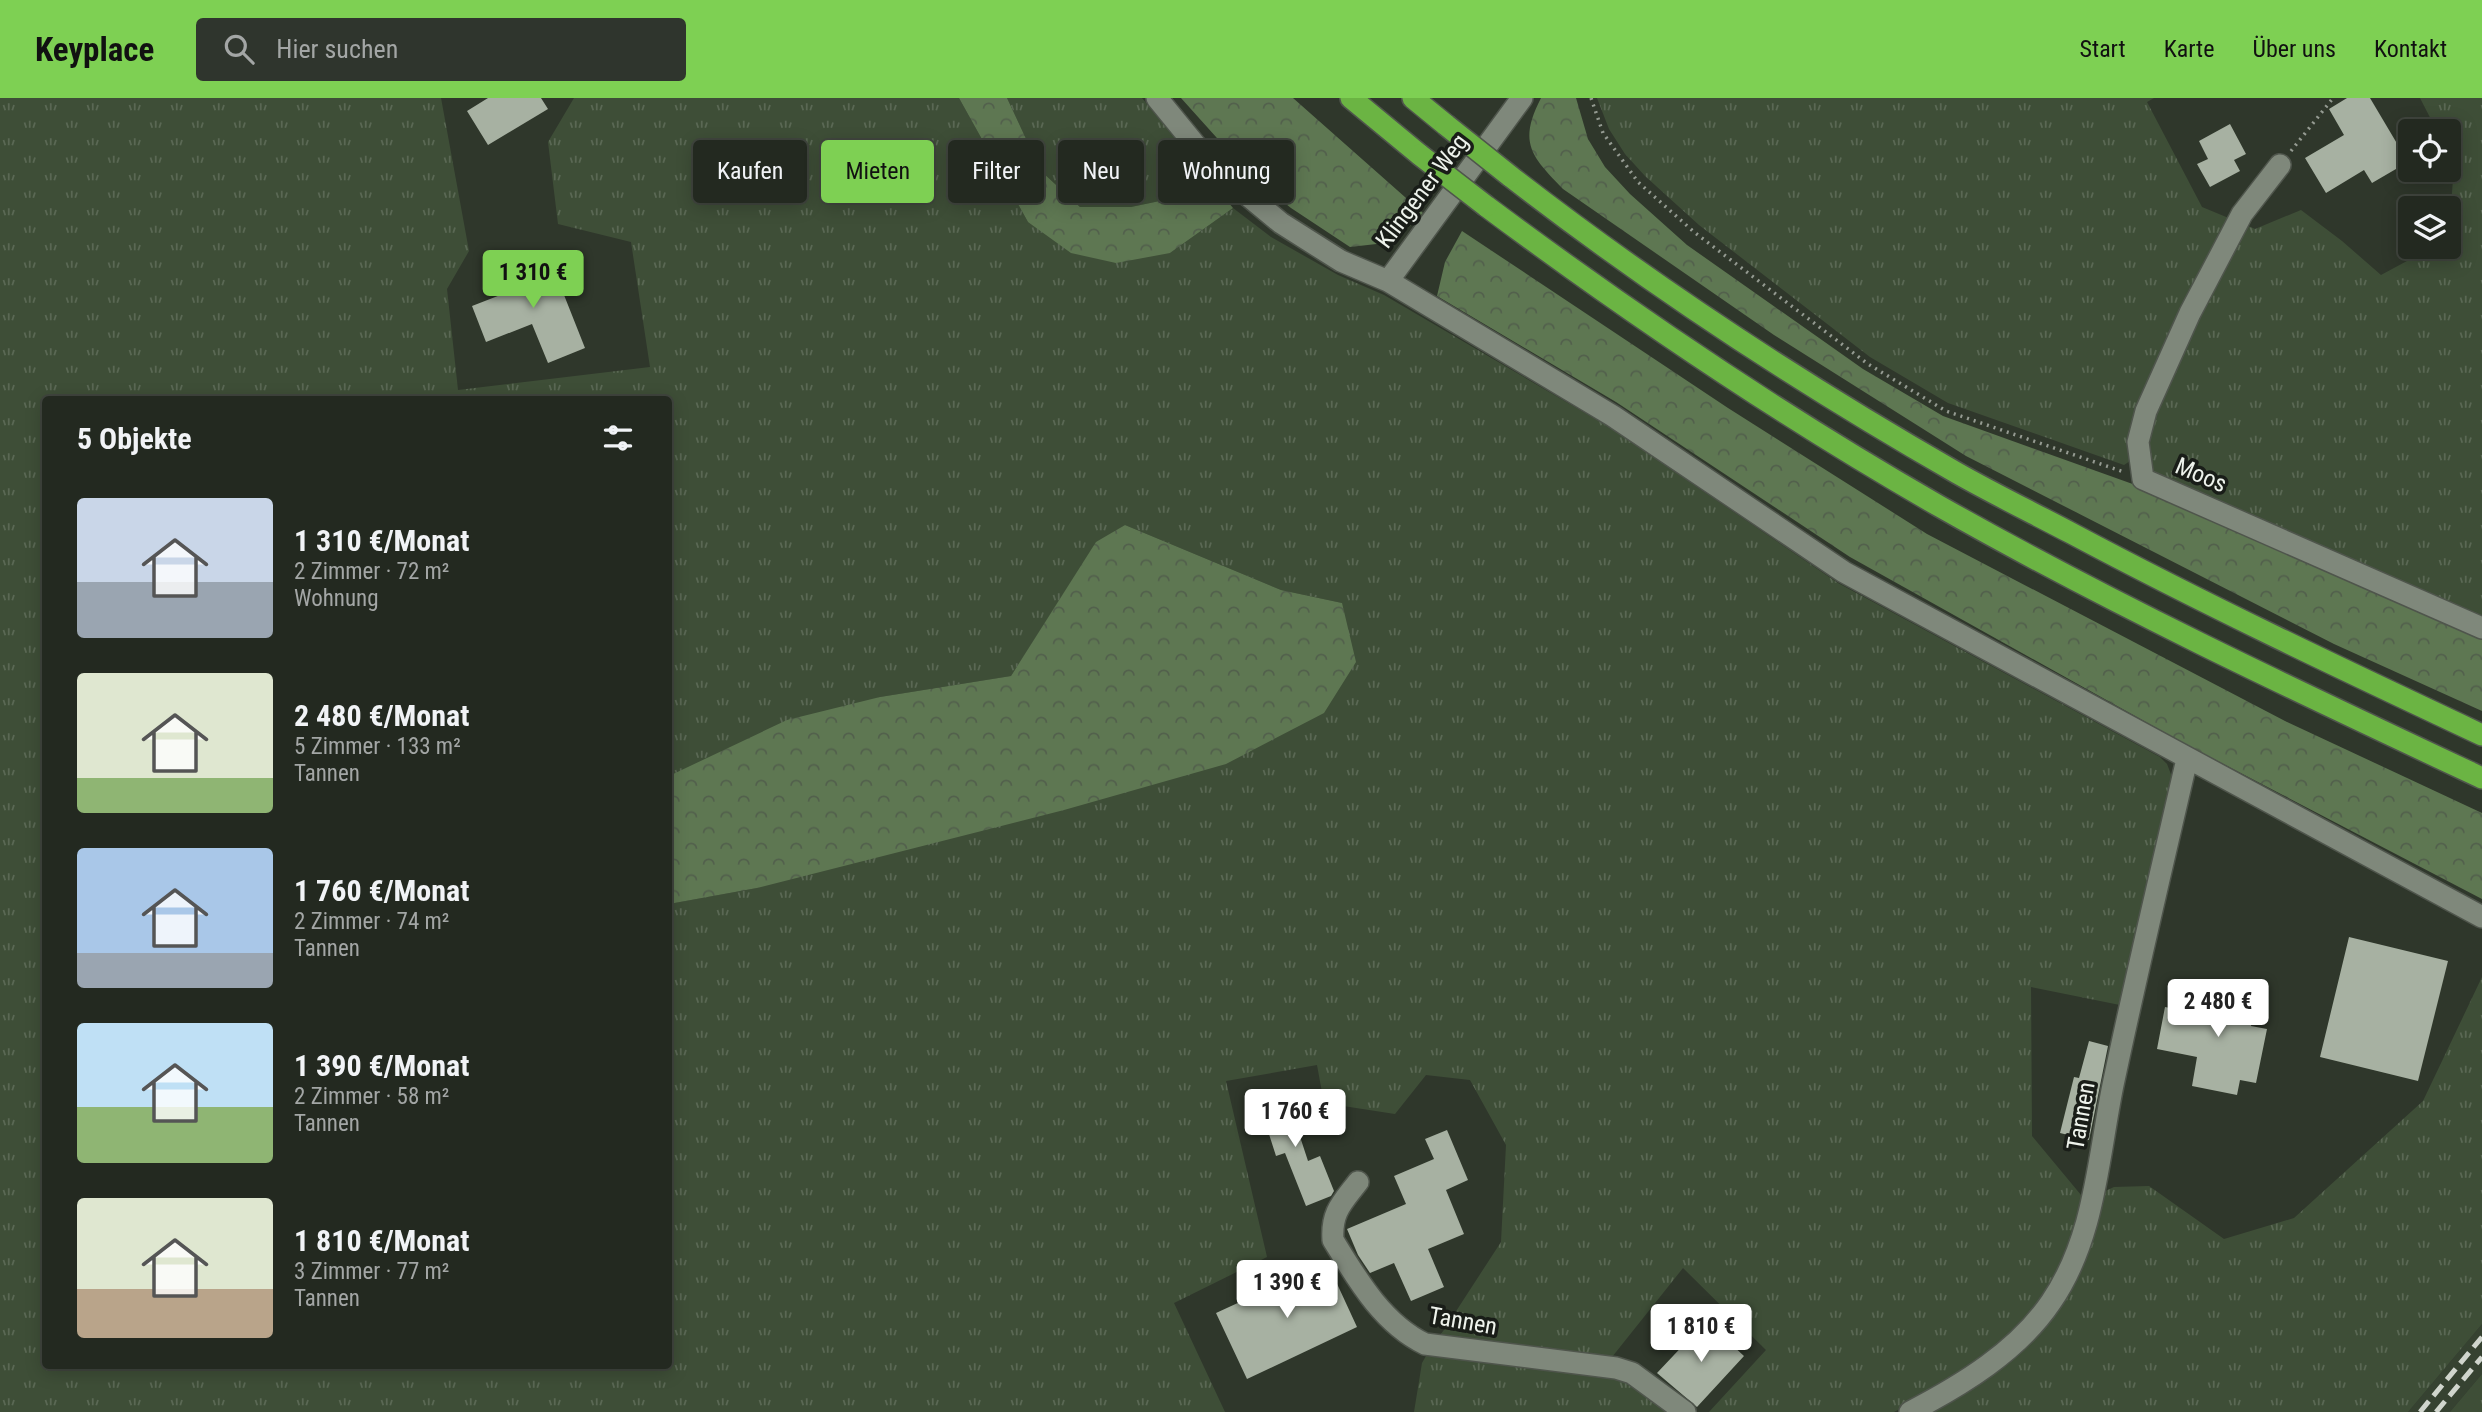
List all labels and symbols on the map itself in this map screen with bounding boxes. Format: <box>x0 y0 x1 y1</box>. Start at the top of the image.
street label: Klingener Weg <box>1370 128 1474 254</box>
pin: 1 310 € <box>468 250 598 310</box>
street label: Moos <box>2171 452 2231 498</box>
pin: 2 480 € <box>2153 979 2283 1039</box>
street label: Tannen <box>2061 1080 2101 1152</box>
pin: 1 760 € <box>1230 1090 1360 1149</box>
pin: 1 390 € <box>1222 1260 1352 1320</box>
street label: Tannen <box>1427 1301 1499 1341</box>
pin: 1 810 € <box>1636 1304 1766 1364</box>

